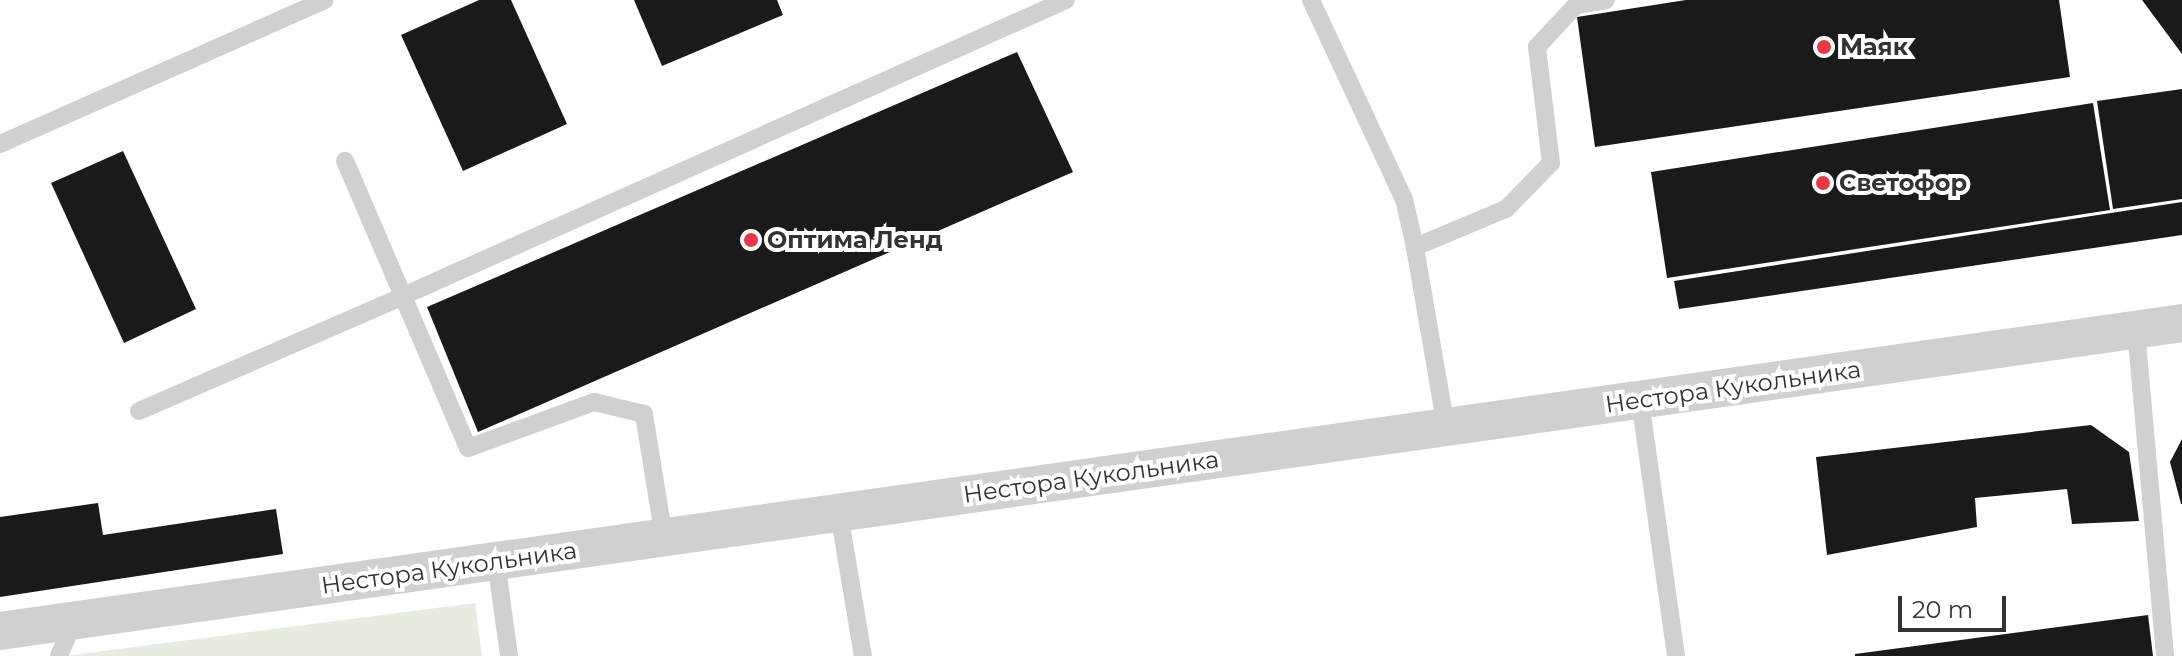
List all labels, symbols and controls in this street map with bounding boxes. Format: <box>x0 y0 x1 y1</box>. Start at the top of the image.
place label: Маяк <box>1840 33 1908 61</box>
marker: Маяк <box>1815 38 1833 56</box>
place label: Светофор <box>1839 169 1967 197</box>
marker: Светофор <box>1814 174 1832 192</box>
place label: Оптима Ленд <box>767 226 942 254</box>
marker: Оптима Ленд <box>742 231 760 249</box>
street label: Нестора Кукольника <box>1603 355 1863 419</box>
street label: Нестора Кукольника <box>961 445 1221 509</box>
street label: Нестора Кукольника <box>319 536 579 600</box>
scale bar <box>1902 580 2010 630</box>
text: 20 m <box>1912 595 1973 624</box>

